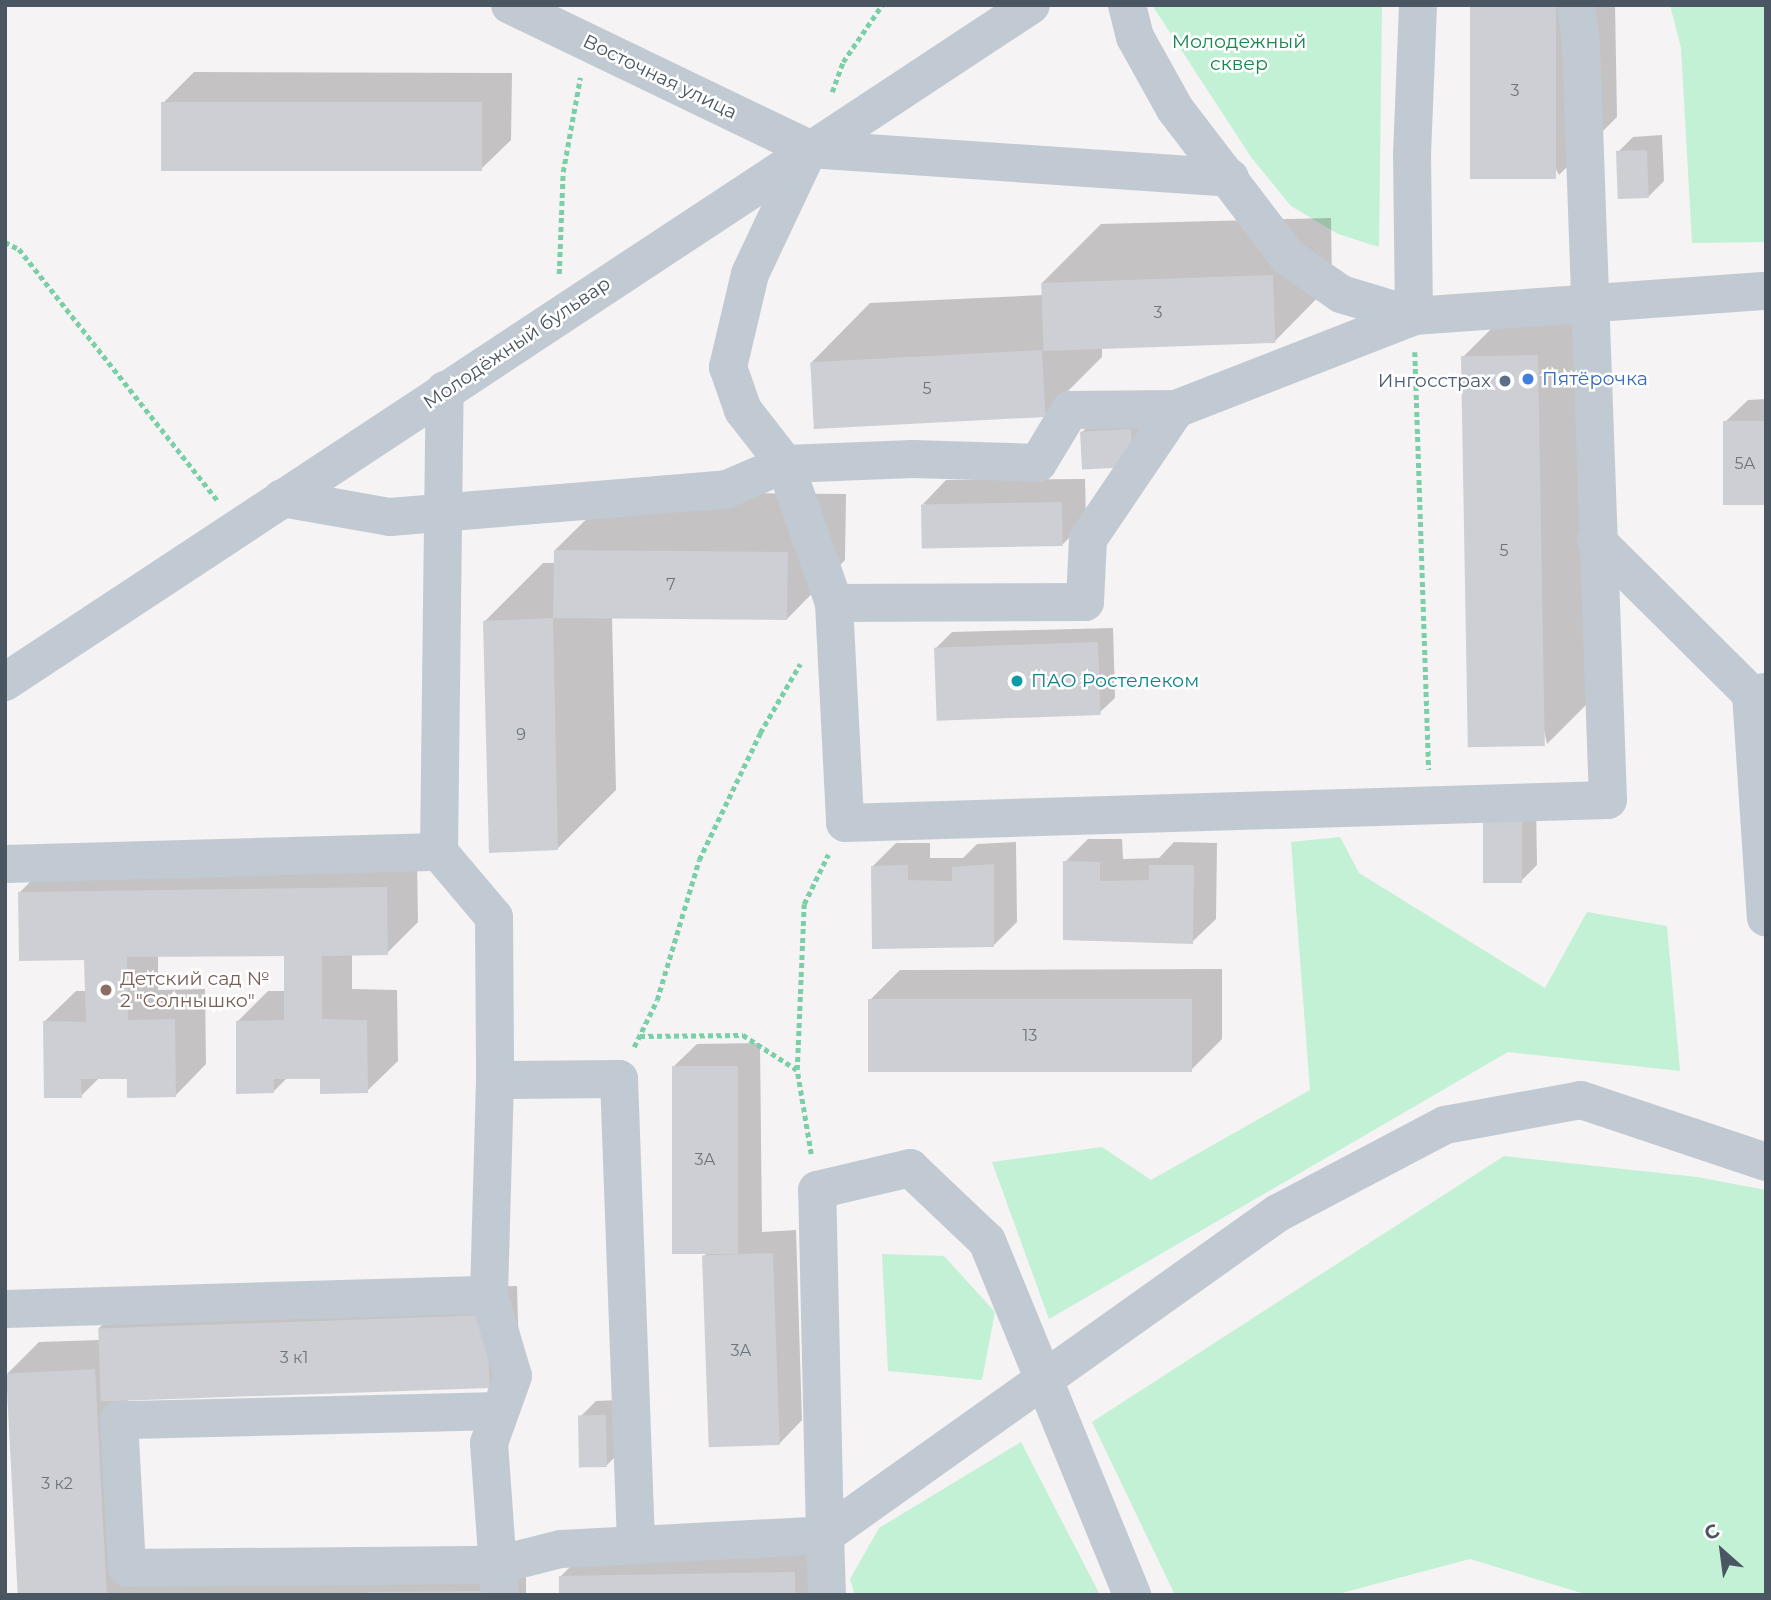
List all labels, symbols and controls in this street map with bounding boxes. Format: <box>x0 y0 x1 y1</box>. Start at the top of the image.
street label: Восточная улица <box>579 30 741 124</box>
park label: Молодежный сквер <box>1172 31 1306 75</box>
house number: 3 <box>1510 81 1520 101</box>
street label: Молодёжный бульвар <box>419 272 615 414</box>
house number: 3 <box>1153 303 1163 323</box>
place label: Пятёрочка <box>1542 368 1648 390</box>
place label: Ингосстрах <box>1378 370 1491 392</box>
marker: Пятёрочка <box>1520 371 1536 387</box>
marker: Ингосстрах <box>1497 373 1513 389</box>
house number: 5 <box>922 379 932 399</box>
house number: 5А <box>1735 454 1755 474</box>
house number: 5 <box>1499 541 1509 561</box>
house number: 7 <box>666 575 676 595</box>
place label: ПАО Ростелеком <box>1031 670 1199 692</box>
marker: ПАО Ростелеком <box>1009 673 1025 689</box>
house number: 9 <box>516 725 526 745</box>
place label: Детский сад № 2 "Солнышко" <box>120 968 269 1012</box>
marker: Детский сад № 2 "Солнышко" <box>98 982 114 998</box>
house number: 13 <box>1023 1026 1037 1046</box>
house number: 3А <box>695 1150 715 1170</box>
house number: 3А <box>731 1341 751 1361</box>
house number: 3 к1 <box>280 1348 308 1368</box>
house number: 3 к2 <box>41 1474 73 1494</box>
north arrow <box>1687 1516 1757 1586</box>
text: С <box>1700 1519 1723 1545</box>

